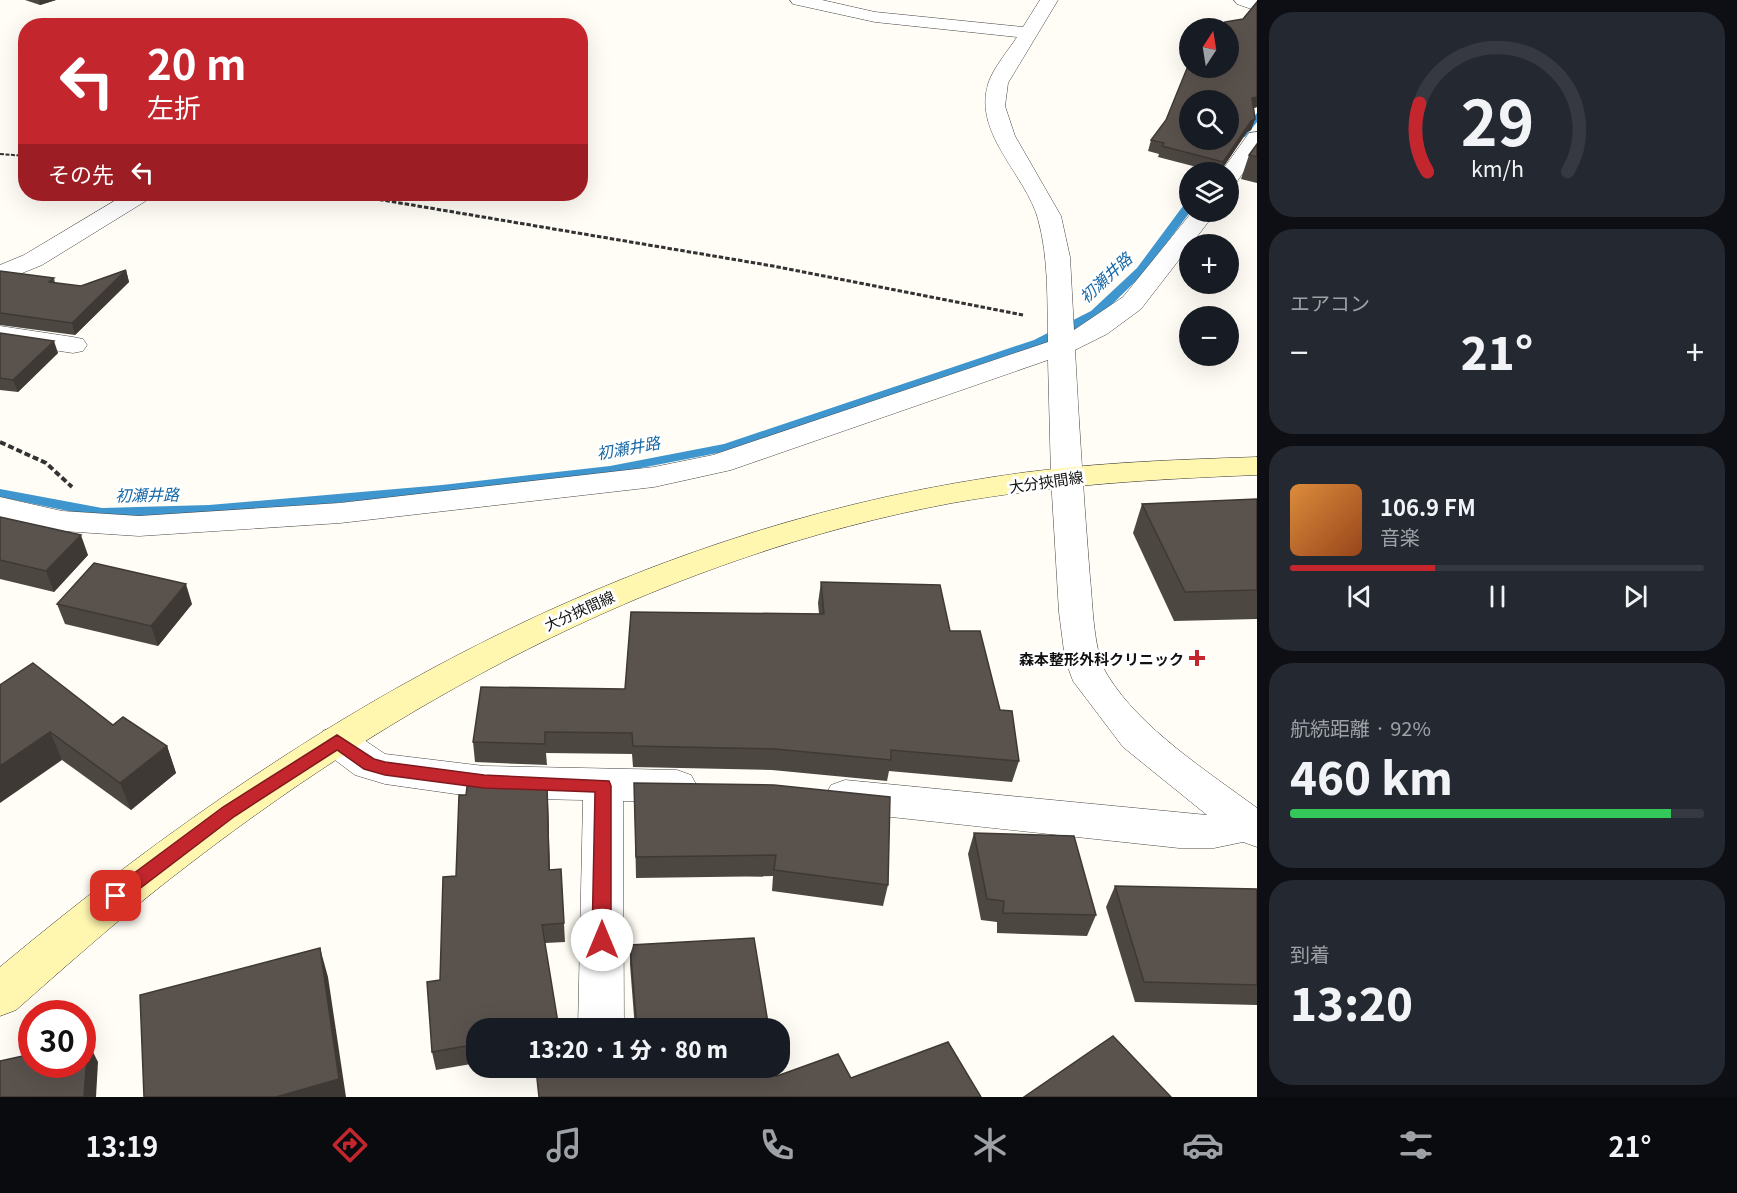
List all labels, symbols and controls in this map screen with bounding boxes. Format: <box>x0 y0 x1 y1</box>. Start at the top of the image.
north arrow <box>1179 18 1239 78</box>
map controls <box>1179 18 1239 366</box>
text: 20 m <box>147 31 247 92</box>
icon: left <box>48 42 126 120</box>
text: 29 <box>1460 74 1534 164</box>
text: 左折 <box>147 87 201 126</box>
button: search <box>1179 90 1239 150</box>
text: km/h <box>1470 152 1524 183</box>
icon: left <box>126 156 159 189</box>
text: その先 <box>48 157 114 189</box>
button: layers <box>1179 162 1239 222</box>
button: + <box>1179 234 1239 294</box>
water label: 初瀬井路 <box>1073 245 1138 308</box>
text: エアコン <box>1290 288 1370 317</box>
button: − <box>1179 306 1239 366</box>
text: 21° <box>1461 318 1533 383</box>
text: − <box>1290 327 1308 375</box>
text: + <box>1686 327 1704 375</box>
water label: 初瀬井路 <box>594 429 664 464</box>
street label: 大分挾間線 <box>1007 465 1085 497</box>
water label: 初瀬井路 <box>115 481 181 507</box>
text: 106.9 FM <box>1380 490 1476 522</box>
text: 音楽 <box>1380 522 1420 551</box>
icon: previous <box>1343 580 1376 613</box>
icon: pause <box>1481 580 1514 613</box>
icon: next <box>1619 580 1652 613</box>
street label: 大分挾間線 <box>540 585 618 635</box>
place label: 森本整形外科クリニック <box>1019 648 1184 669</box>
marker: 森本整形外科クリニック <box>1188 649 1206 667</box>
text: 航続距離 · 92% <box>1290 713 1431 742</box>
text: 460 km <box>1290 743 1453 808</box>
pin <box>90 870 141 921</box>
icon: arrive <box>99 879 132 912</box>
position arrow <box>570 908 634 972</box>
text: 到着 <box>1290 939 1330 968</box>
text: 13:20 <box>1290 969 1413 1034</box>
speed limit sign: 30 <box>18 1000 96 1078</box>
text: 13:20 · 1 分 · 80 m <box>528 1032 728 1064</box>
icon: directions <box>329 1124 371 1166</box>
icon: music <box>543 1124 585 1166</box>
icon: phone <box>756 1124 798 1166</box>
icon: climate <box>969 1124 1011 1166</box>
icon: car <box>1182 1124 1224 1166</box>
icon: filters <box>1395 1124 1437 1166</box>
text: 13:19 <box>86 1126 158 1165</box>
text: 21° <box>1609 1126 1651 1165</box>

